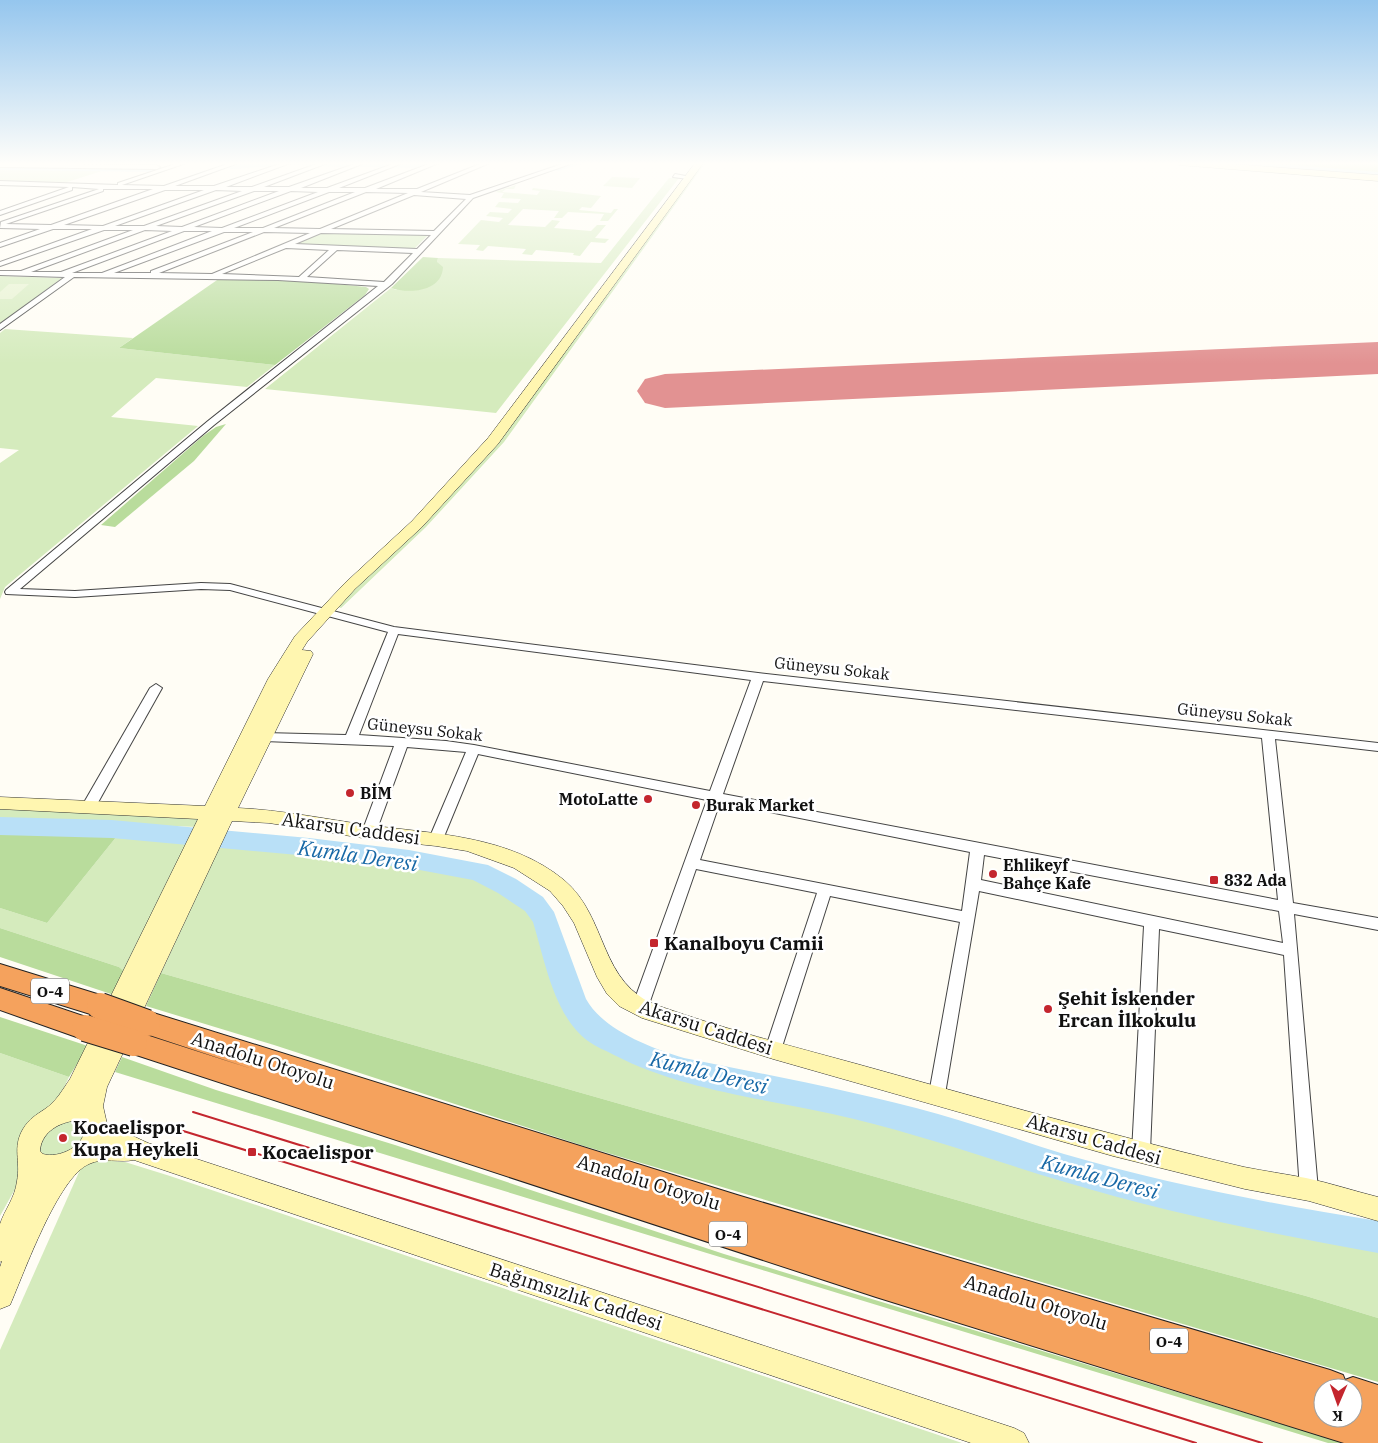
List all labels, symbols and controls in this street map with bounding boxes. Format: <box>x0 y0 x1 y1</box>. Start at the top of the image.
street label: Güneysu Sokak <box>773 652 891 684</box>
street label: Güneysu Sokak <box>1176 698 1294 730</box>
street label: Güneysu Sokak <box>366 713 484 745</box>
place label: BİM <box>360 783 392 803</box>
marker: BİM <box>344 787 356 799</box>
place label: MotoLatte <box>559 789 638 809</box>
marker: MotoLatte <box>642 793 654 805</box>
place label: Burak Market <box>706 795 814 815</box>
marker: Burak Market <box>690 799 702 811</box>
street label: Akarsu Caddesi <box>280 806 422 850</box>
water label: Kumla Deresi <box>295 833 420 877</box>
place label: Ehlikeyf Bahçe Kafe <box>1003 855 1091 893</box>
marker: Ehlikeyf Bahçe Kafe <box>987 868 999 880</box>
place label: 832 Ada <box>1224 870 1287 890</box>
marker: 832 Ada <box>1208 874 1220 886</box>
place label: Kanalboyu Camii <box>664 931 824 955</box>
marker: Kanalboyu Camii <box>648 937 660 949</box>
road number: O-4 <box>31 978 69 1004</box>
place label: Şehit İskender Ercan İlkokulu <box>1058 986 1196 1032</box>
street label: Akarsu Caddesi <box>636 994 776 1060</box>
marker: Şehit İskender Ercan İlkokulu <box>1042 1003 1054 1015</box>
street label: Anadolu Otoyolu <box>189 1026 338 1094</box>
water label: Kumla Deresi <box>646 1044 771 1100</box>
street label: Akarsu Caddesi <box>1024 1108 1164 1170</box>
place label: Kocaelispor Kupa Heykeli <box>73 1115 199 1161</box>
marker: Kocaelispor Kupa Heykeli <box>57 1132 69 1144</box>
place label: Kocaelispor <box>262 1140 374 1164</box>
marker: Kocaelispor <box>246 1146 258 1158</box>
water label: Kumla Deresi <box>1037 1147 1162 1205</box>
street label: Anadolu Otoyolu <box>574 1149 724 1215</box>
road number: O-4 <box>709 1222 747 1246</box>
street label: Bağımsızlık Caddesi <box>486 1257 666 1335</box>
street label: Anadolu Otoyolu <box>961 1269 1111 1335</box>
road number: O-4 <box>1150 1328 1188 1354</box>
north arrow <box>1313 1378 1363 1428</box>
text: K <box>1332 1407 1343 1425</box>

